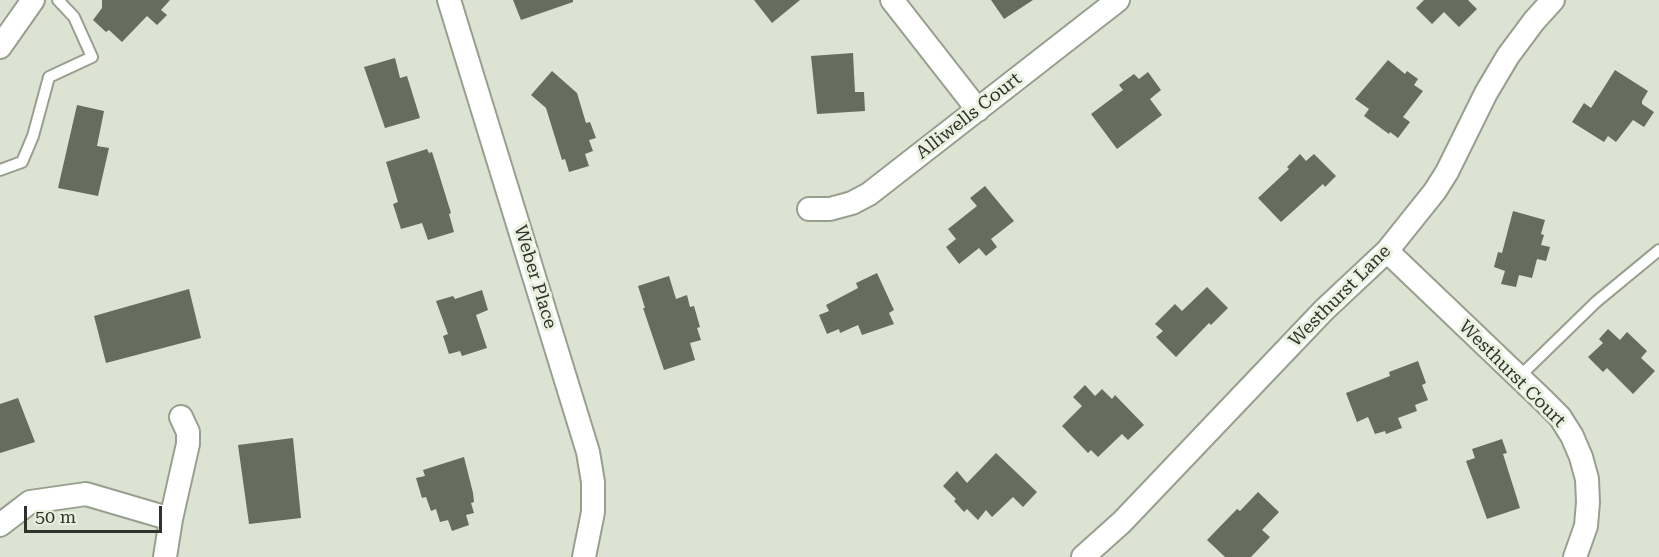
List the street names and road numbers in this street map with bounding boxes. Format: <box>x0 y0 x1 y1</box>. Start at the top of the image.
street label: Alliwells Court <box>912 68 1026 164</box>
street label: Weber Place <box>509 223 561 331</box>
street label: Westhurst Lane <box>1285 241 1395 351</box>
street label: Westhurst Court <box>1454 316 1570 432</box>

